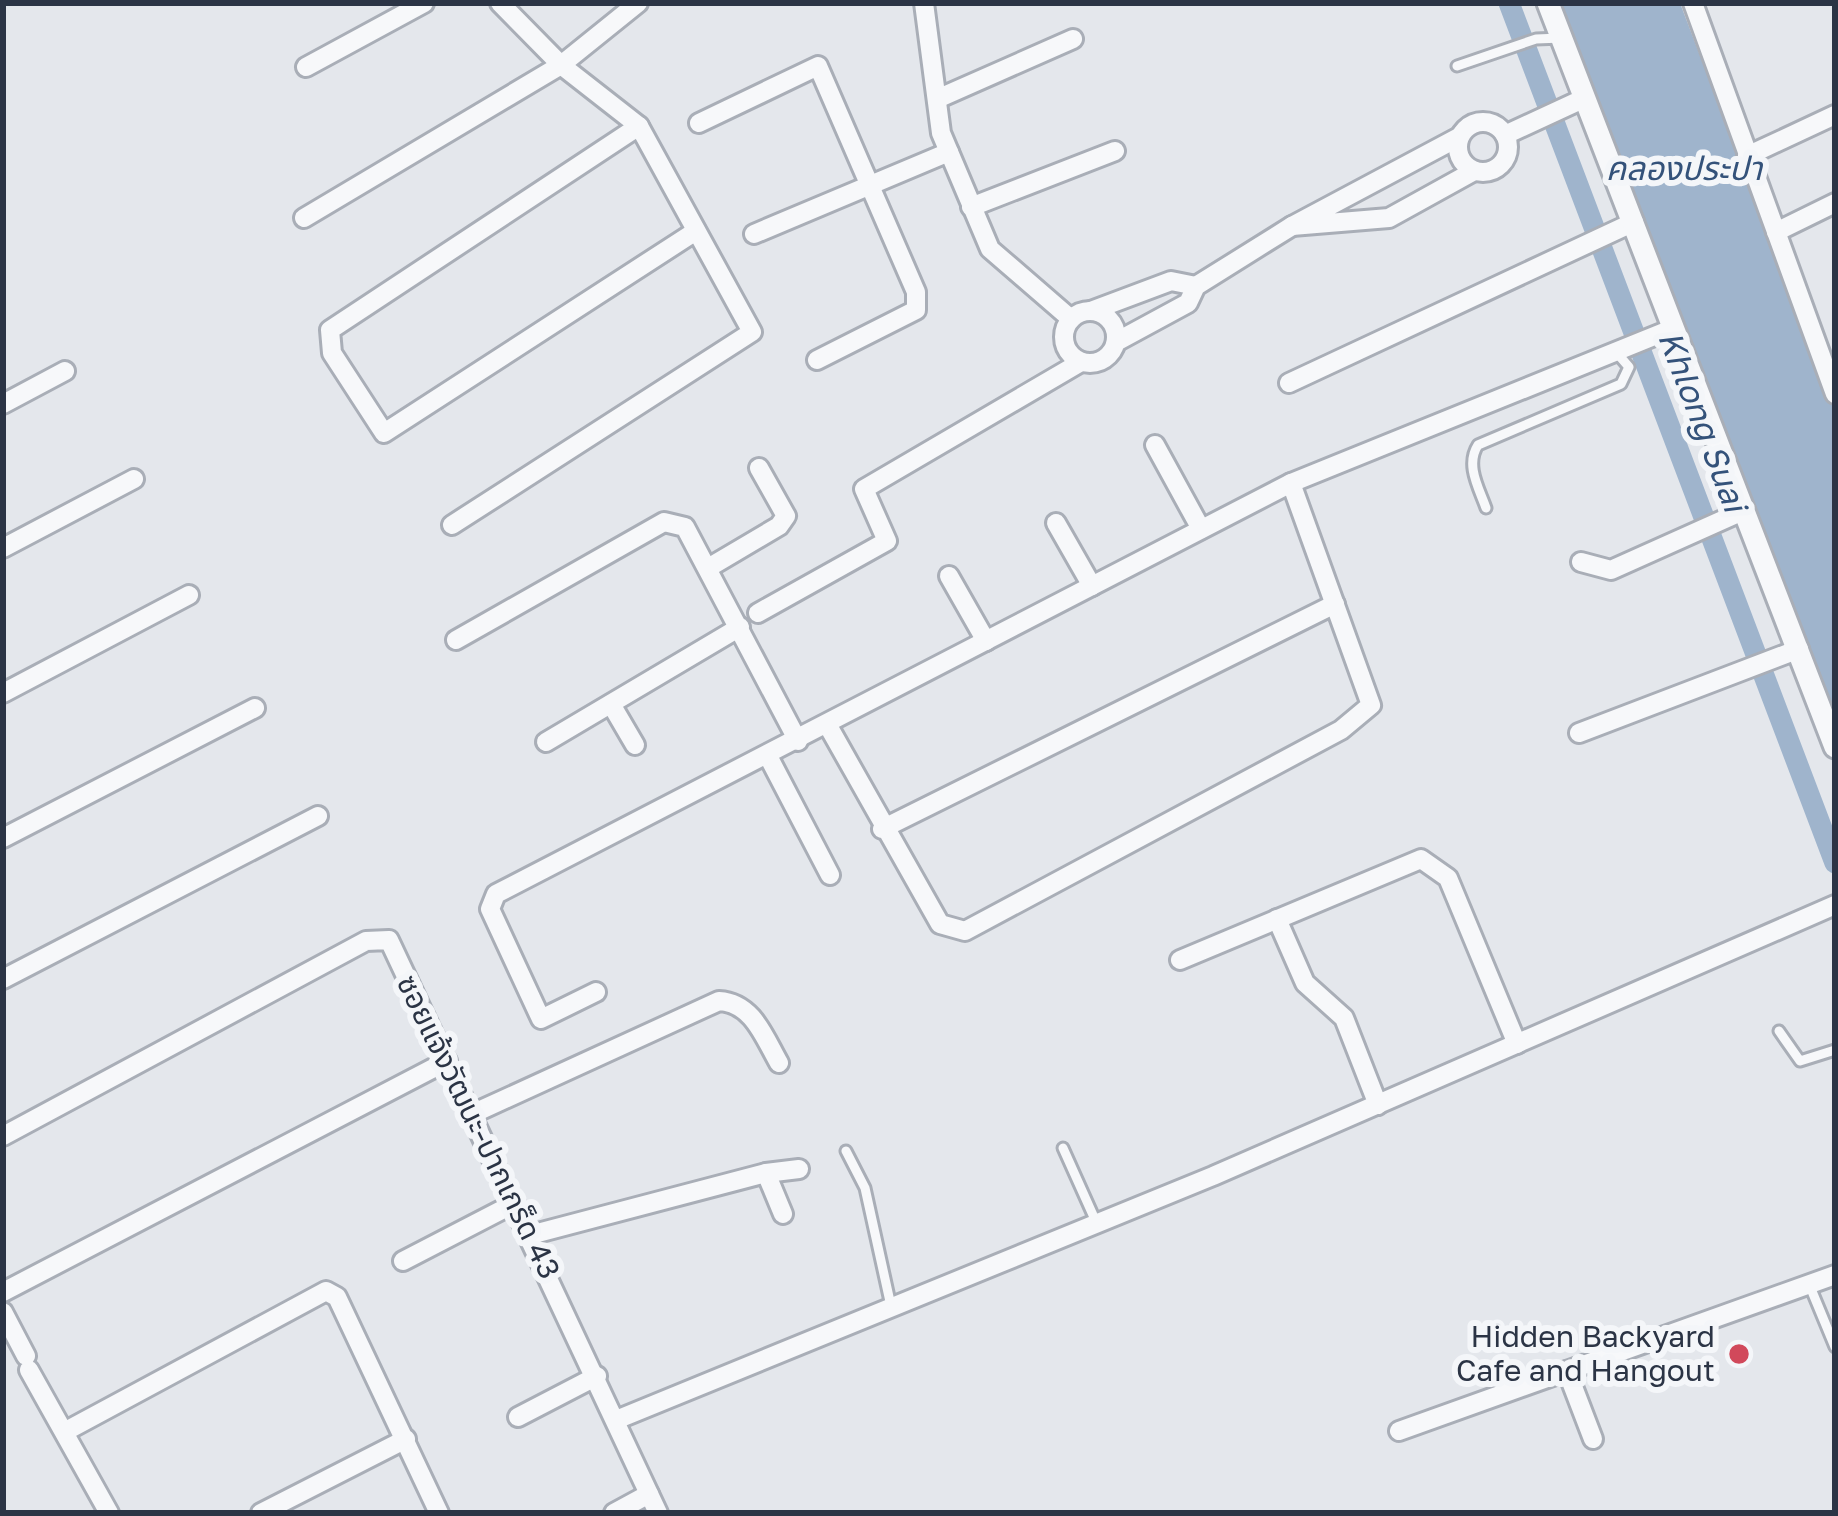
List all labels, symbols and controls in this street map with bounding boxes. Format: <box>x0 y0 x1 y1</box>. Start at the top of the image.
water label: คลองประปา <box>1606 148 1764 187</box>
water label: Khlong Suai <box>1651 325 1757 521</box>
street label: ซอยแจ้งวัฒนะ-ปากเกร็ด 43 <box>390 969 568 1284</box>
place label: Hidden Backyard Cafe and Hangout <box>1456 1318 1715 1388</box>
marker: Hidden Backyard Cafe and Hangout <box>1726 1341 1752 1367</box>

